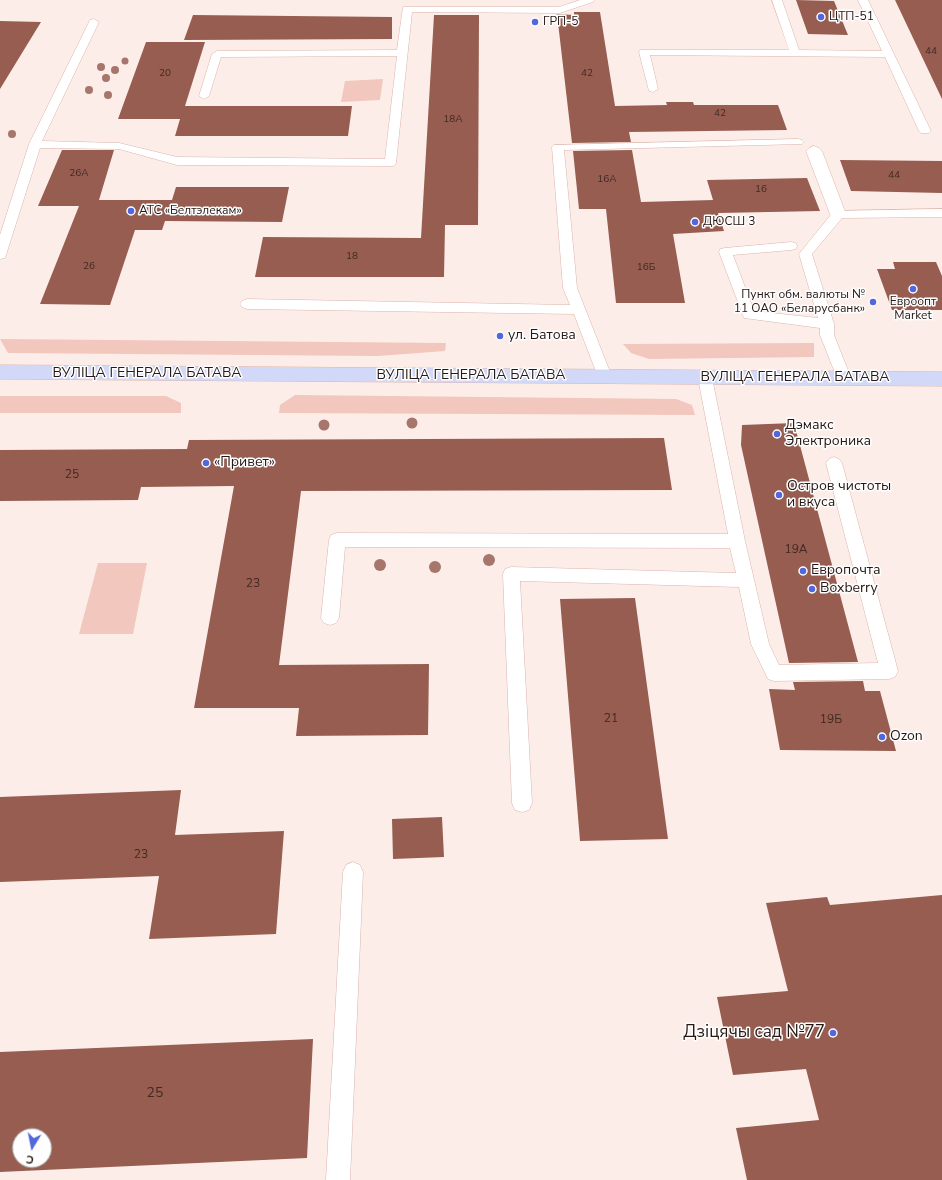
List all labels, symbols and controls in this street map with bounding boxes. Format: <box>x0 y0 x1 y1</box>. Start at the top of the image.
place label: ЦТП-51 <box>829 10 874 24</box>
marker: ЦТП-51 <box>816 12 826 22</box>
place label: ГРП-5 <box>543 15 578 29</box>
marker: ГРП-5 <box>530 17 540 27</box>
house number: 44 <box>925 46 937 58</box>
house number: 20 <box>159 68 171 80</box>
house number: 42 <box>581 68 593 80</box>
house number: 42 <box>714 108 726 120</box>
house number: 18А <box>443 114 463 126</box>
house number: 26А <box>69 168 89 180</box>
house number: 44 <box>888 170 900 182</box>
house number: 16А <box>597 174 617 186</box>
house number: 16 <box>755 184 767 196</box>
place label: АТС «Белтэлекам» <box>139 204 242 218</box>
marker: АТС «Белтэлекам» <box>126 206 136 216</box>
place label: ДЮСШ 3 <box>703 215 755 229</box>
marker: ДЮСШ 3 <box>690 217 700 227</box>
house number: 18 <box>346 251 358 263</box>
house number: 26 <box>83 261 95 273</box>
house number: 16Б <box>637 262 655 274</box>
marker: Евроопт Market <box>908 284 918 294</box>
place label: Пункт обм. валюты № 11 ОАО «Беларусбанк» <box>734 288 865 316</box>
place label: Евроопт Market <box>890 295 936 323</box>
marker: Пункт обм. валюты № 11 ОАО «Беларусбанк» <box>868 297 878 307</box>
place label: ул. Батова <box>508 328 576 344</box>
marker: ул. Батова <box>495 331 505 341</box>
street label: ВУЛІЦА ГЕНЕРАЛА БАТАВА <box>53 366 241 382</box>
street label: ВУЛІЦА ГЕНЕРАЛА БАТАВА <box>377 368 565 384</box>
street label: ВУЛІЦА ГЕНЕРАЛА БАТАВА <box>701 370 889 386</box>
place label: Дэмакс Электроника <box>785 418 871 450</box>
marker: Дэмакс Электроника <box>772 429 782 439</box>
place label: «Привет» <box>214 455 275 471</box>
marker: «Привет» <box>201 458 211 468</box>
house number: 25 <box>65 468 79 482</box>
place label: Остров чистоты и вкуса <box>787 479 891 512</box>
marker: Остров чистоты и вкуса <box>774 490 784 500</box>
house number: 19А <box>784 543 808 557</box>
place label: Европочта <box>811 563 881 579</box>
marker: Европочта <box>798 566 808 576</box>
house number: 23 <box>246 577 260 591</box>
place label: Boxberry <box>820 581 878 597</box>
marker: Boxberry <box>807 584 817 594</box>
house number: 21 <box>604 712 618 726</box>
house number: 19Б <box>820 713 842 727</box>
place label: Ozon <box>890 729 923 745</box>
marker: Ozon <box>877 732 887 742</box>
house number: 23 <box>134 848 148 862</box>
place label: Дзіцячы сад №77 <box>683 1023 825 1043</box>
marker: Дзіцячы сад №77 <box>828 1028 838 1038</box>
house number: 25 <box>147 1086 163 1102</box>
north arrow <box>12 1128 52 1168</box>
text: С <box>25 1151 35 1167</box>

